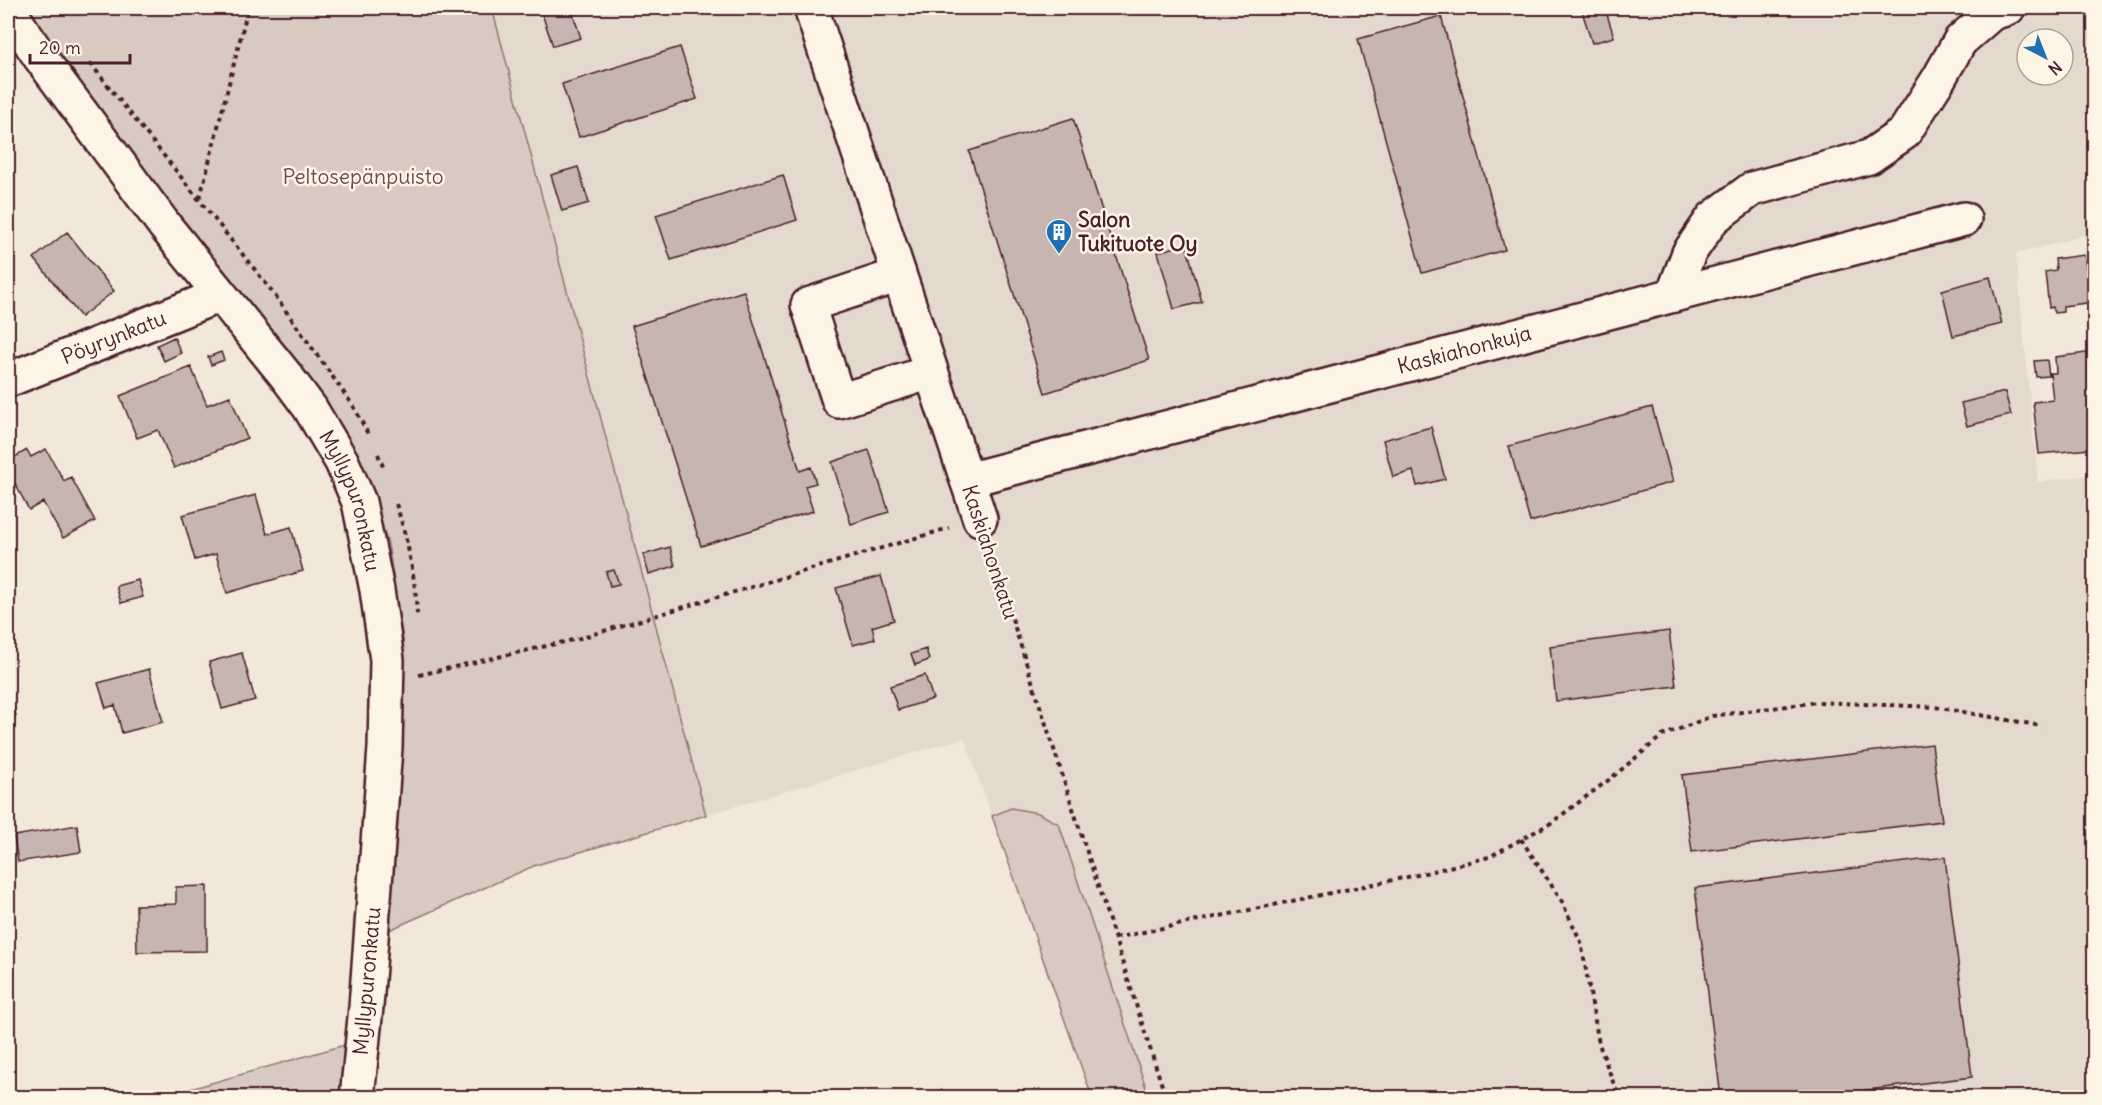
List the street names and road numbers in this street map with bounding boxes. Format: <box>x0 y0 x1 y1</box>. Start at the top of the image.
street label: Pöyrynkatu <box>57 304 170 370</box>
street label: Kaskiahonkuja <box>1394 319 1534 380</box>
street label: Myllypuronkatu <box>313 425 387 574</box>
street label: Kaskiahonkatu <box>956 481 1025 622</box>
street label: Myllypuronkatu <box>347 906 386 1056</box>

